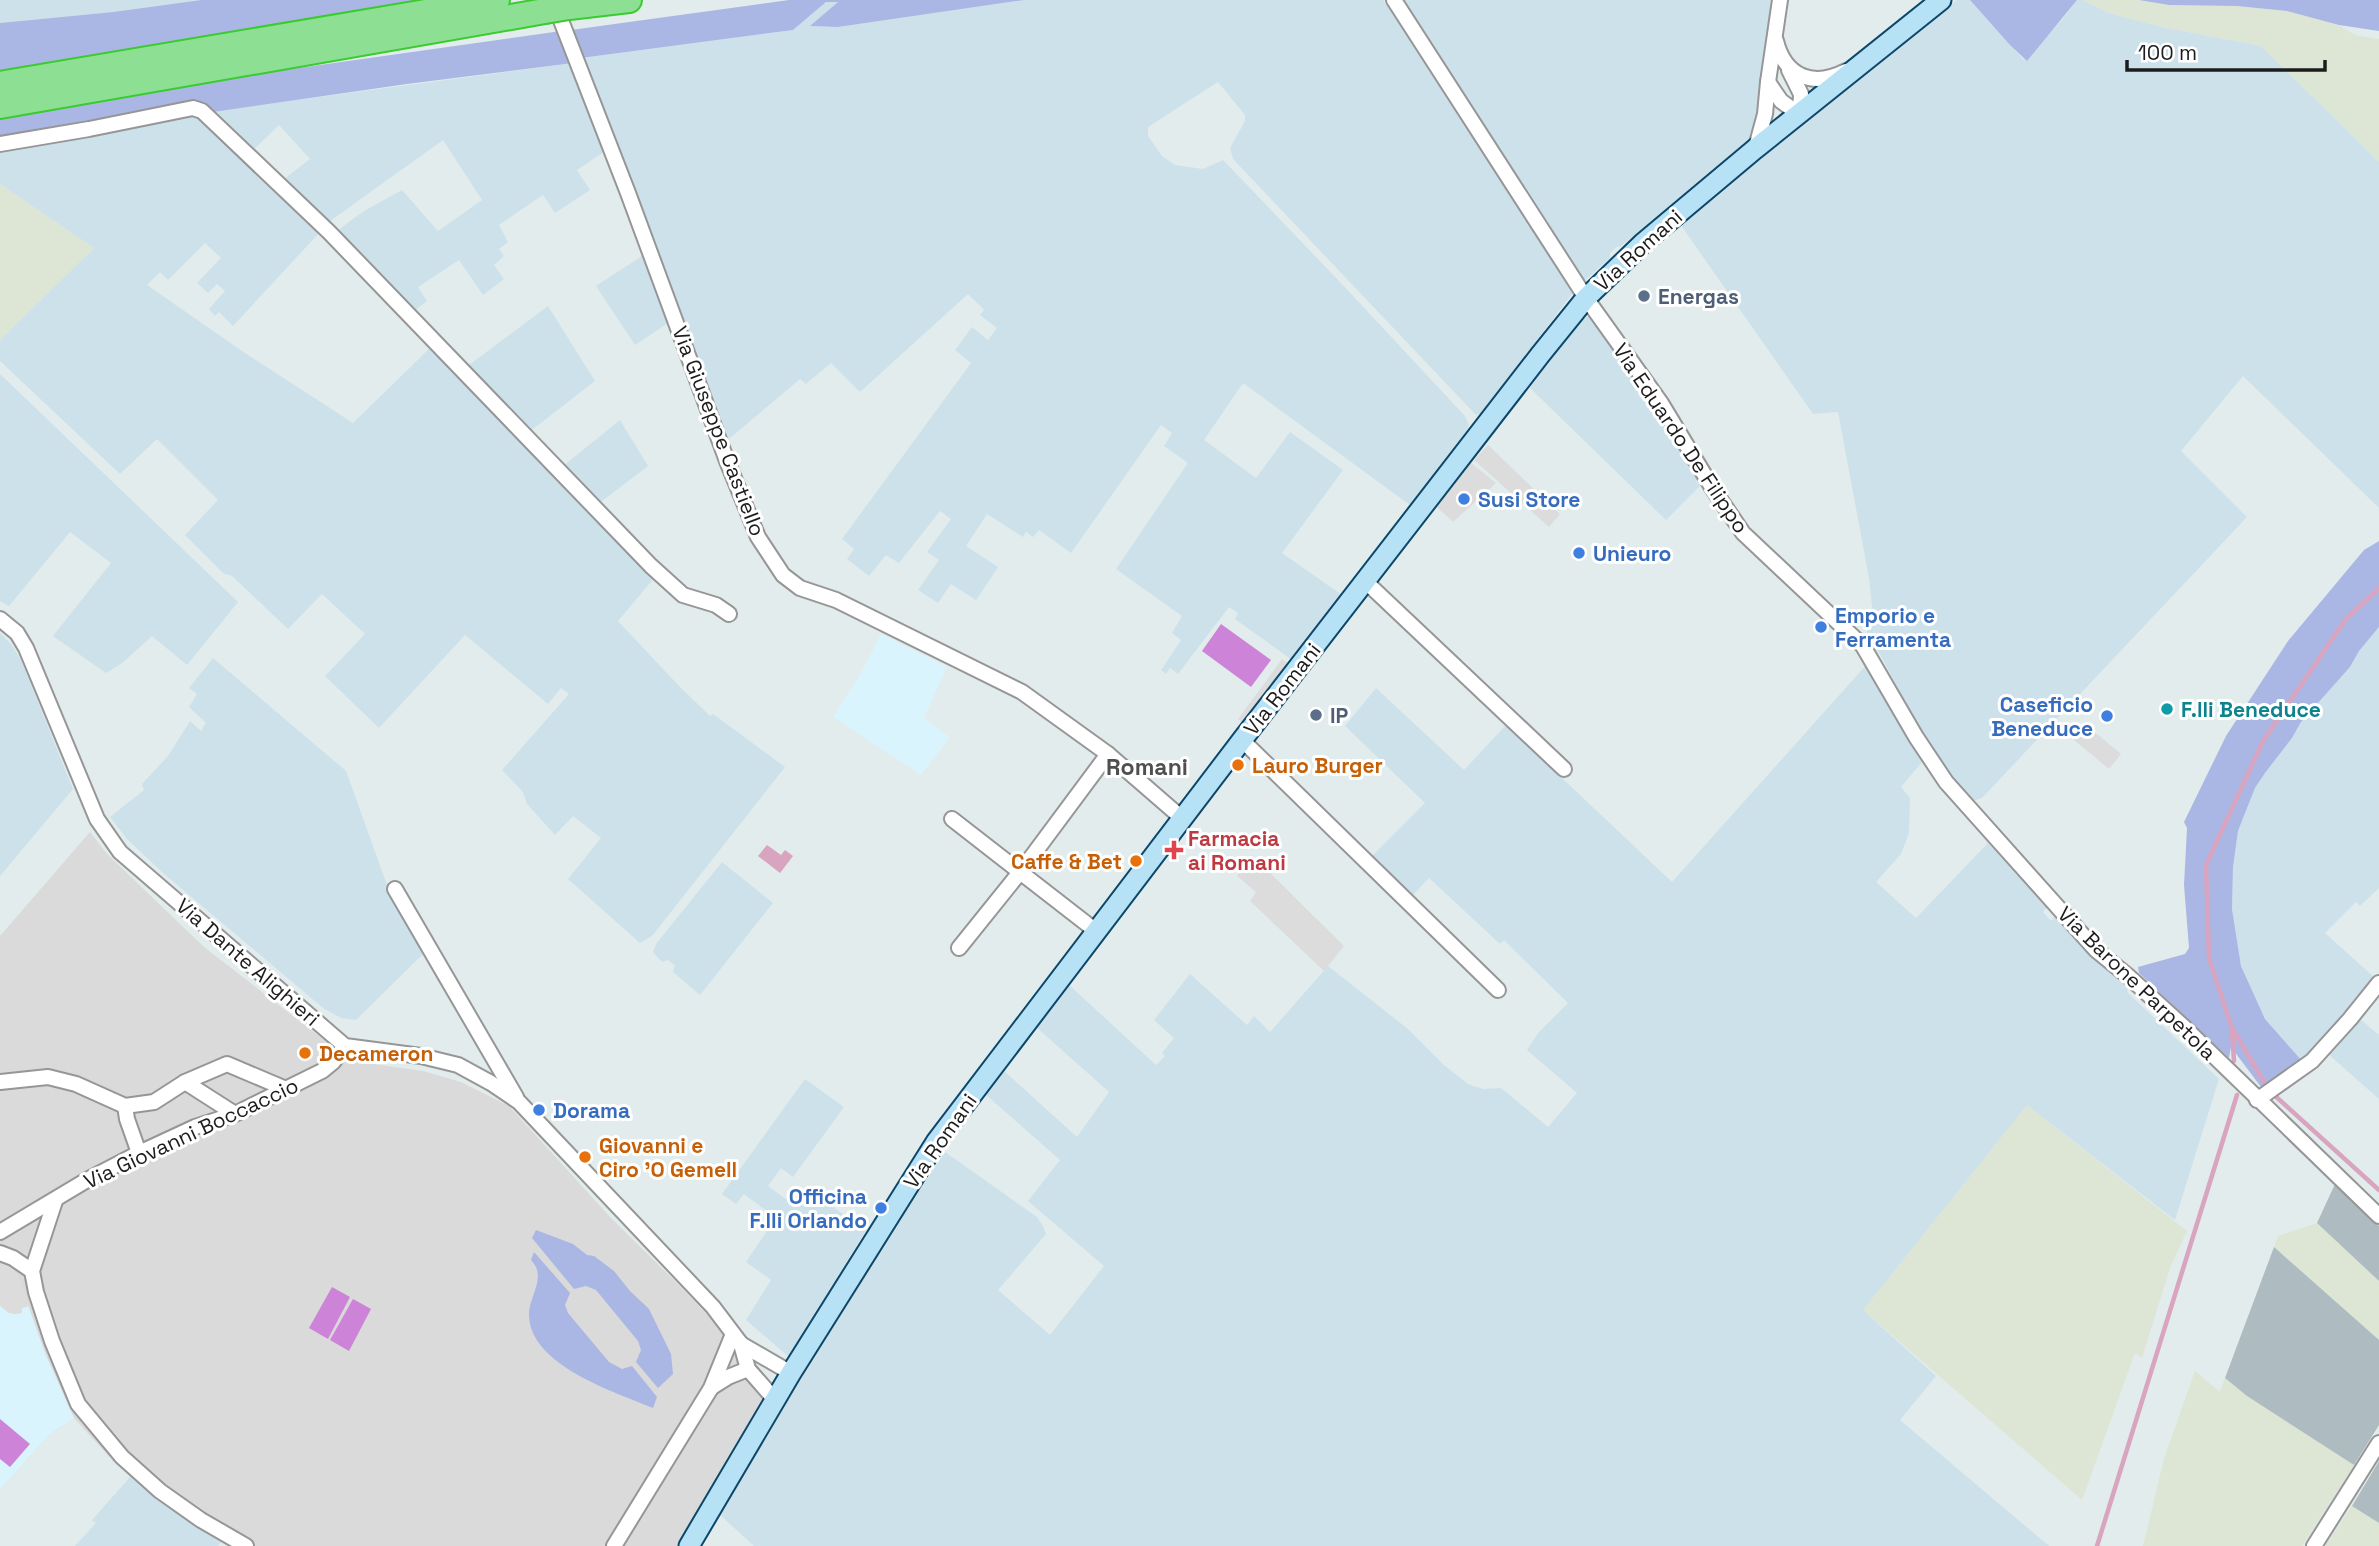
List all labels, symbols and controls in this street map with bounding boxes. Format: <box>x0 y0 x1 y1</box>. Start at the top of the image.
scale bar <box>2127 28 2325 72</box>
text: 100 m <box>2138 39 2197 66</box>
street label: Via Romani <box>1588 203 1688 297</box>
place label: Energas <box>1658 283 1739 310</box>
marker: Energas <box>1636 288 1652 304</box>
street label: Via Giuseppe Castiello <box>667 322 771 540</box>
street label: Via Eduardo De Filippo <box>1607 338 1755 538</box>
place label: Susi Store <box>1478 486 1580 513</box>
marker: Susi Store <box>1456 491 1472 507</box>
place label: Unieuro <box>1593 540 1671 567</box>
marker: Unieuro <box>1571 545 1587 561</box>
place label: Emporio e Ferramenta <box>1835 602 1951 653</box>
marker: Emporio e Ferramenta <box>1813 619 1829 635</box>
street label: Via Romani <box>1238 637 1326 741</box>
place label: Caseficio Beneduce <box>1991 691 2093 742</box>
place label: F.lli Beneduce <box>2181 696 2321 723</box>
marker: F.lli Beneduce <box>2159 701 2175 717</box>
place label: IP <box>1330 702 1349 729</box>
marker: IP <box>1308 707 1324 723</box>
marker: Caseficio Beneduce <box>2099 708 2115 724</box>
district label: Romani <box>1106 752 1188 782</box>
place label: Lauro Burger <box>1252 752 1383 779</box>
marker: Lauro Burger <box>1230 757 1246 773</box>
place label: Farmacia ai Romani <box>1188 825 1286 876</box>
marker: Farmacia ai Romani <box>1166 842 1182 858</box>
place label: Caffe & Bet <box>1011 848 1122 875</box>
marker: Caffe & Bet <box>1128 853 1144 869</box>
street label: Via Dante Alighieri <box>171 892 325 1032</box>
street label: Via Barone Parpetola <box>2052 900 2222 1066</box>
place label: Decameron <box>319 1040 433 1067</box>
marker: Decameron <box>297 1045 313 1061</box>
street label: Via Giovanni Boccaccio <box>79 1071 303 1195</box>
street label: Via Romani <box>897 1088 983 1194</box>
place label: Dorama <box>553 1097 630 1124</box>
marker: Dorama <box>531 1102 547 1118</box>
place label: Giovanni e Ciro 'O Gemell <box>599 1132 737 1183</box>
marker: Giovanni e Ciro 'O Gemell <box>577 1149 593 1165</box>
place label: Officina F.lli Orlando <box>750 1183 867 1234</box>
marker: Officina F.lli Orlando <box>873 1200 889 1216</box>

